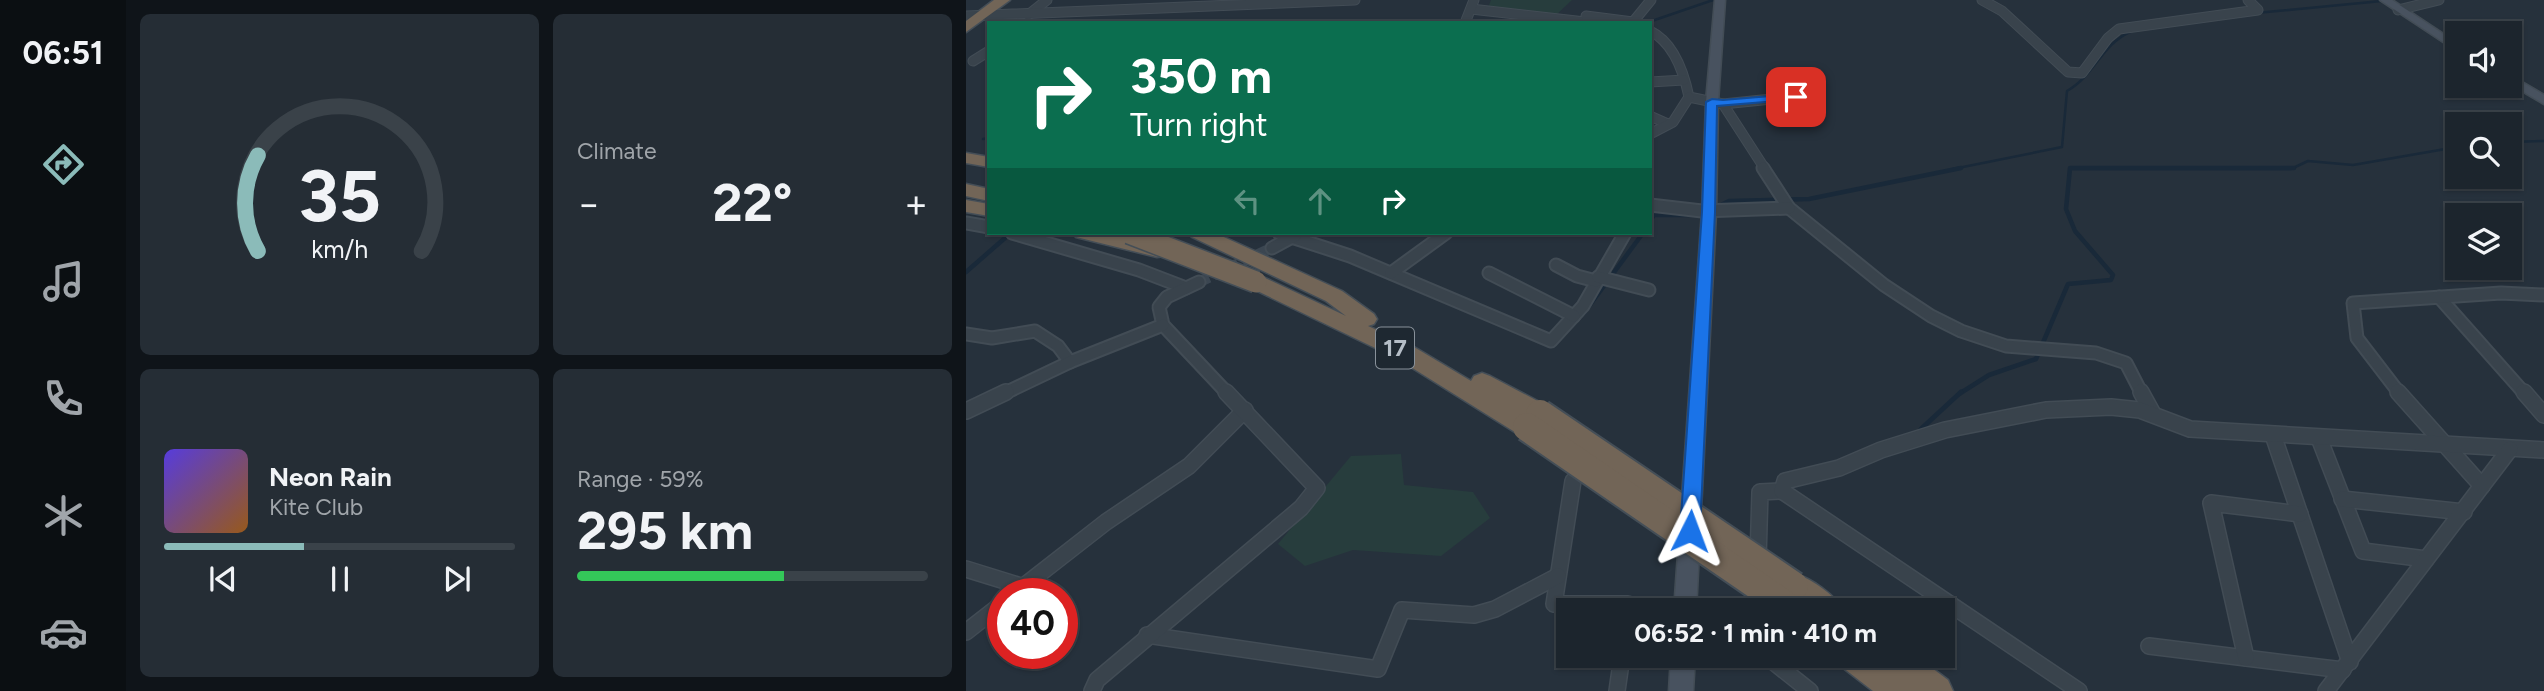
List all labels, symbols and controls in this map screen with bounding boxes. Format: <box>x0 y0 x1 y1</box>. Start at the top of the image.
map controls <box>2445 21 2522 280</box>
button: sound <box>2445 21 2522 98</box>
text: 06:51 <box>22 34 104 72</box>
text: 350 m <box>1130 46 1272 105</box>
icon: right <box>1015 49 1106 140</box>
pin <box>1766 67 1826 127</box>
icon: arrive <box>1777 78 1815 116</box>
text: Turn right <box>1130 106 1268 144</box>
button: search <box>2445 112 2522 189</box>
text: Climate <box>577 137 656 165</box>
icon: directions <box>39 140 88 189</box>
text: 35 <box>298 152 381 239</box>
text: 22° <box>713 172 792 234</box>
text: − <box>577 181 601 227</box>
text: + <box>904 181 928 227</box>
icon: left <box>1228 182 1266 220</box>
icon: ahead <box>1301 182 1339 220</box>
icon: right <box>1374 182 1412 220</box>
button: layers <box>2445 203 2522 280</box>
text: km/h <box>311 233 368 263</box>
icon: music <box>39 257 88 306</box>
road number: 17 <box>1376 328 1414 368</box>
icon: phone <box>39 374 88 423</box>
text: Neon Rain <box>269 461 392 493</box>
text: Range · 59% <box>577 465 704 493</box>
icon: climate <box>39 491 88 540</box>
text: Kite Club <box>269 493 363 521</box>
position arrow <box>1653 494 1727 568</box>
text: 295 km <box>577 500 753 562</box>
icon: previous <box>204 560 242 598</box>
icon: pause <box>321 560 359 598</box>
icon: next <box>438 560 476 598</box>
speed limit sign: 40 <box>987 578 1078 669</box>
icon: car <box>39 608 88 657</box>
text: 06:52 · 1 min · 410 m <box>1634 617 1877 649</box>

